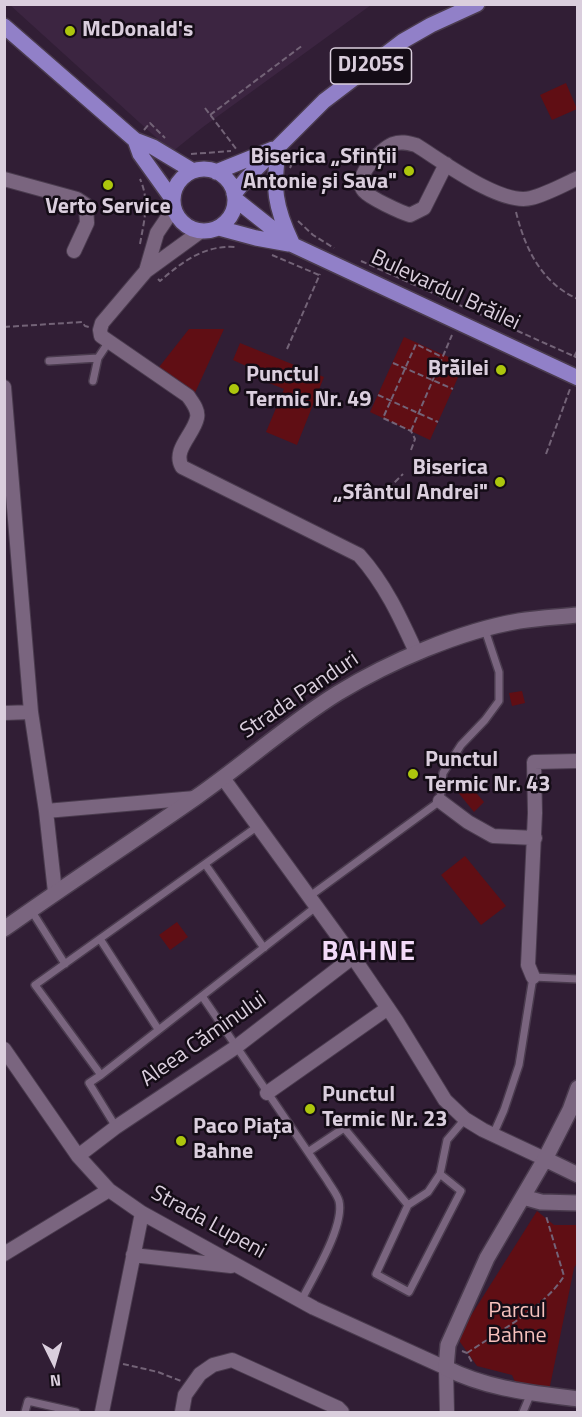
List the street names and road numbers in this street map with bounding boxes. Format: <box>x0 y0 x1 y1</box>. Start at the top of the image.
road number: DJ205S <box>330 48 412 84</box>
street label: Bulevardul Brăilei <box>366 245 524 337</box>
street label: Strada Panduri <box>236 647 364 745</box>
street label: Aleea Căminului <box>136 987 272 1093</box>
street label: Strada Lupeni <box>146 1181 270 1265</box>

